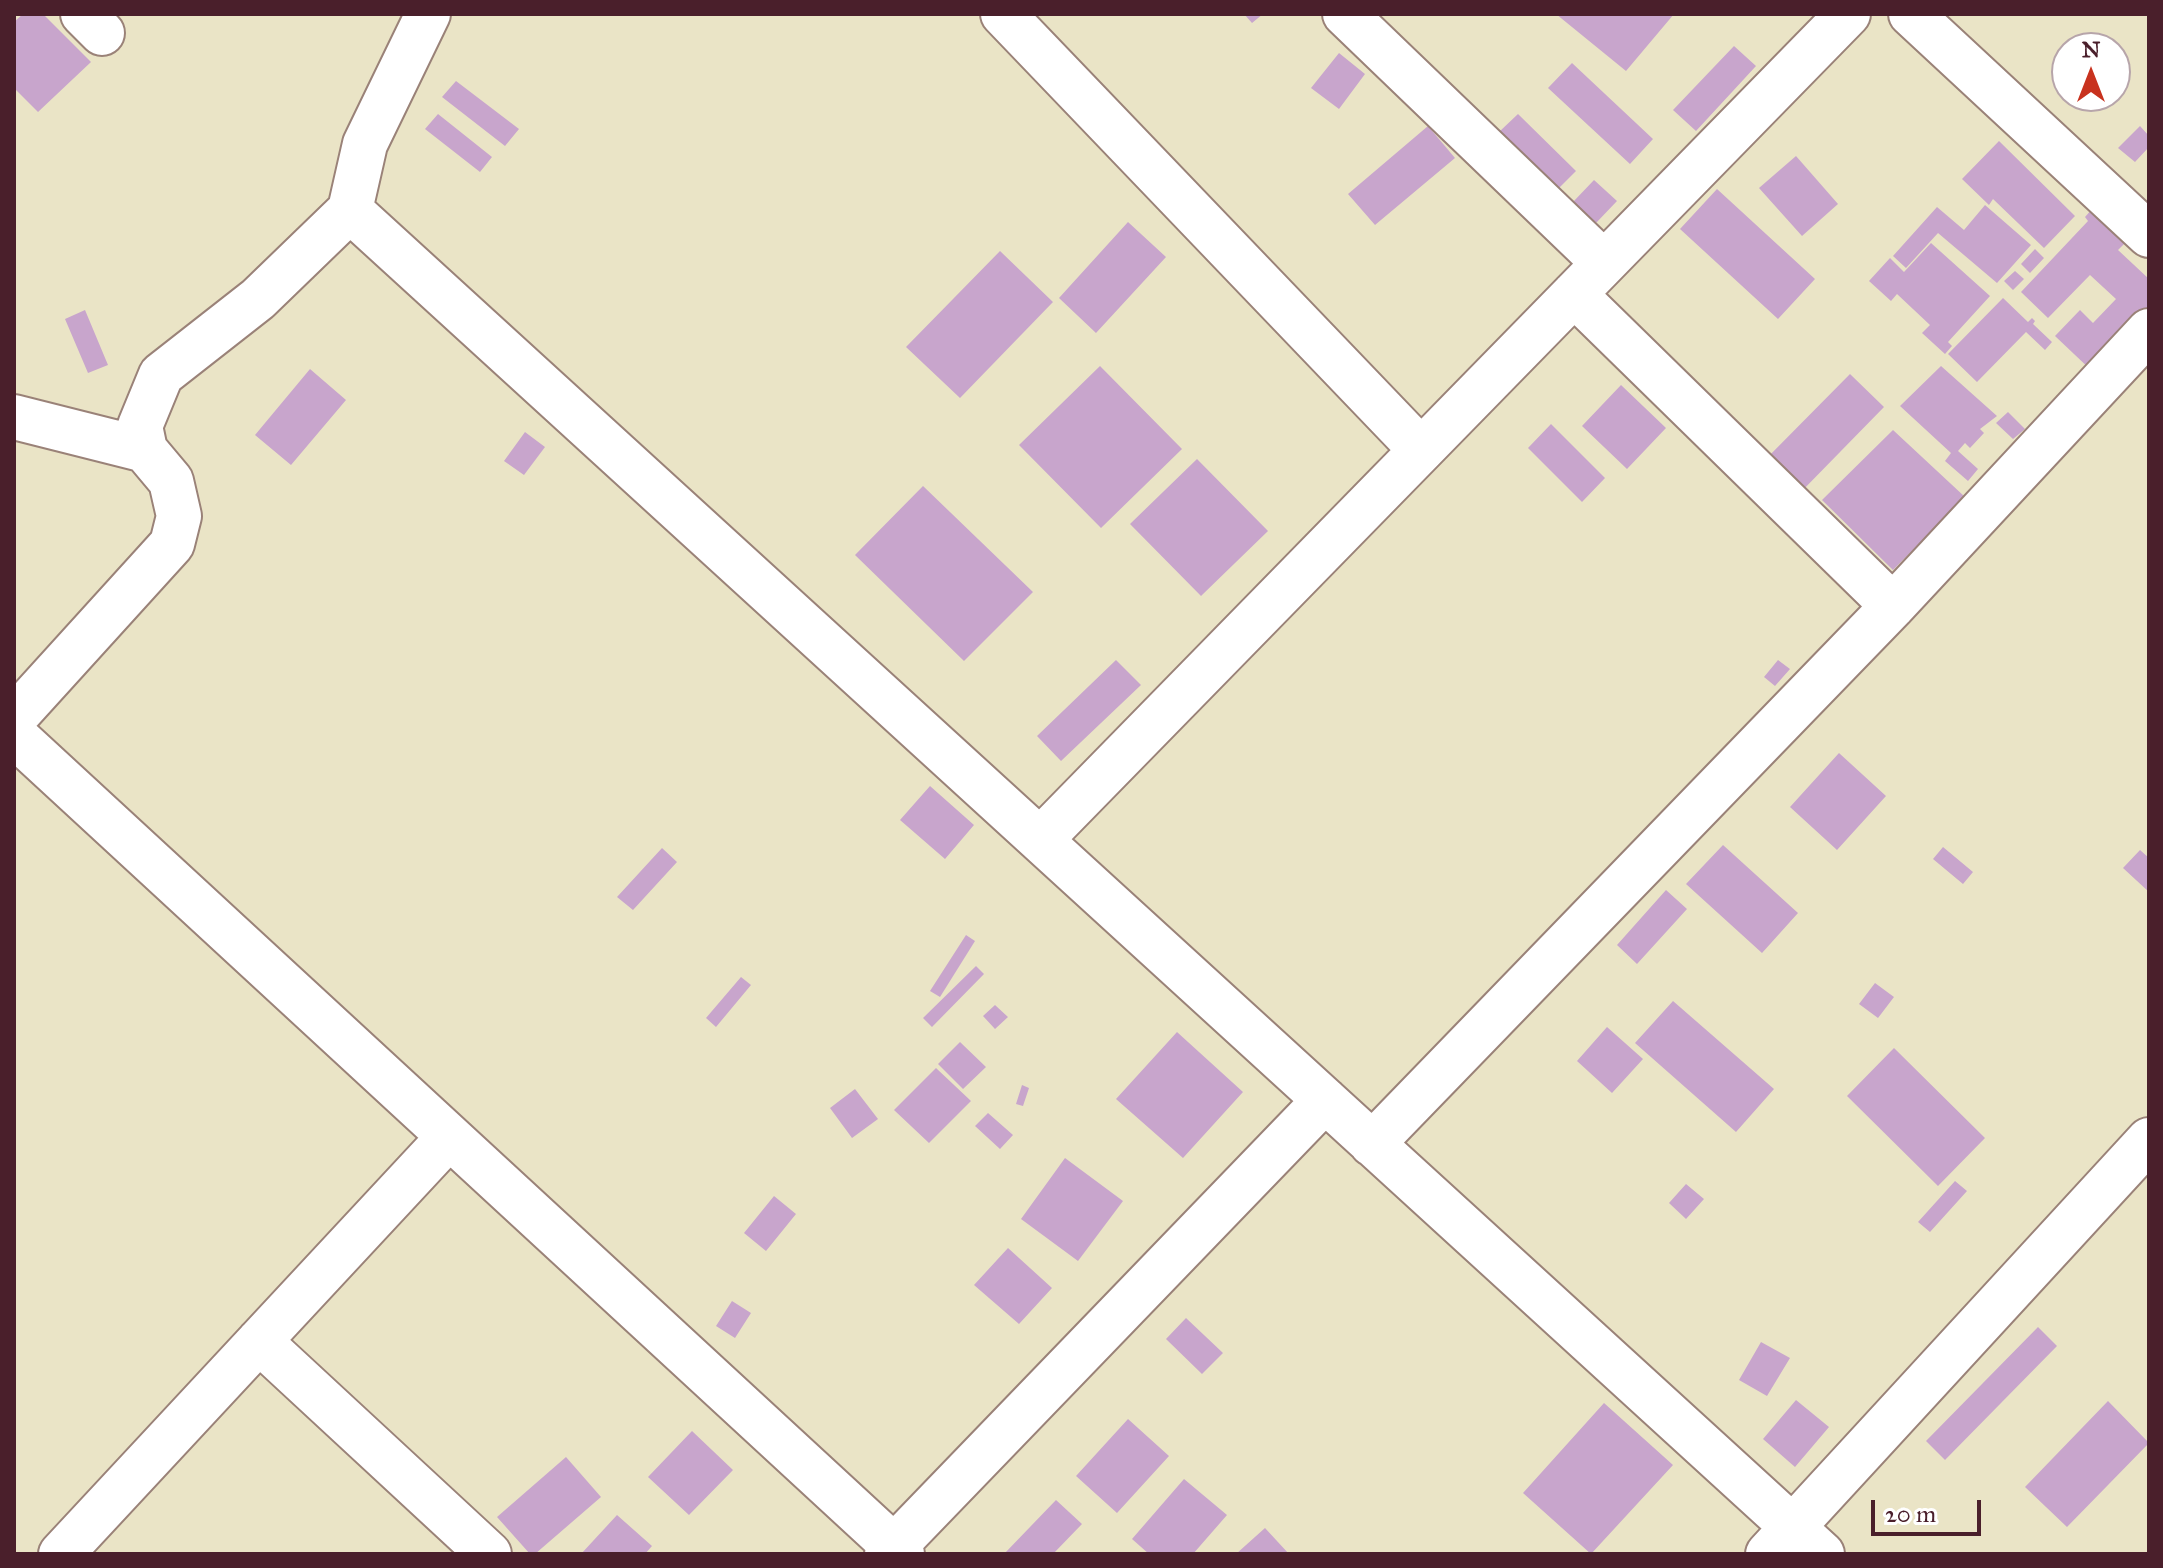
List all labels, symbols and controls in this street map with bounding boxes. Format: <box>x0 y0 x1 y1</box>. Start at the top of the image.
north arrow <box>2051 32 2131 112</box>
text: N <box>2082 36 2100 63</box>
scale bar <box>1875 1484 1985 1534</box>
text: 20 m <box>1885 1499 1936 1529</box>

